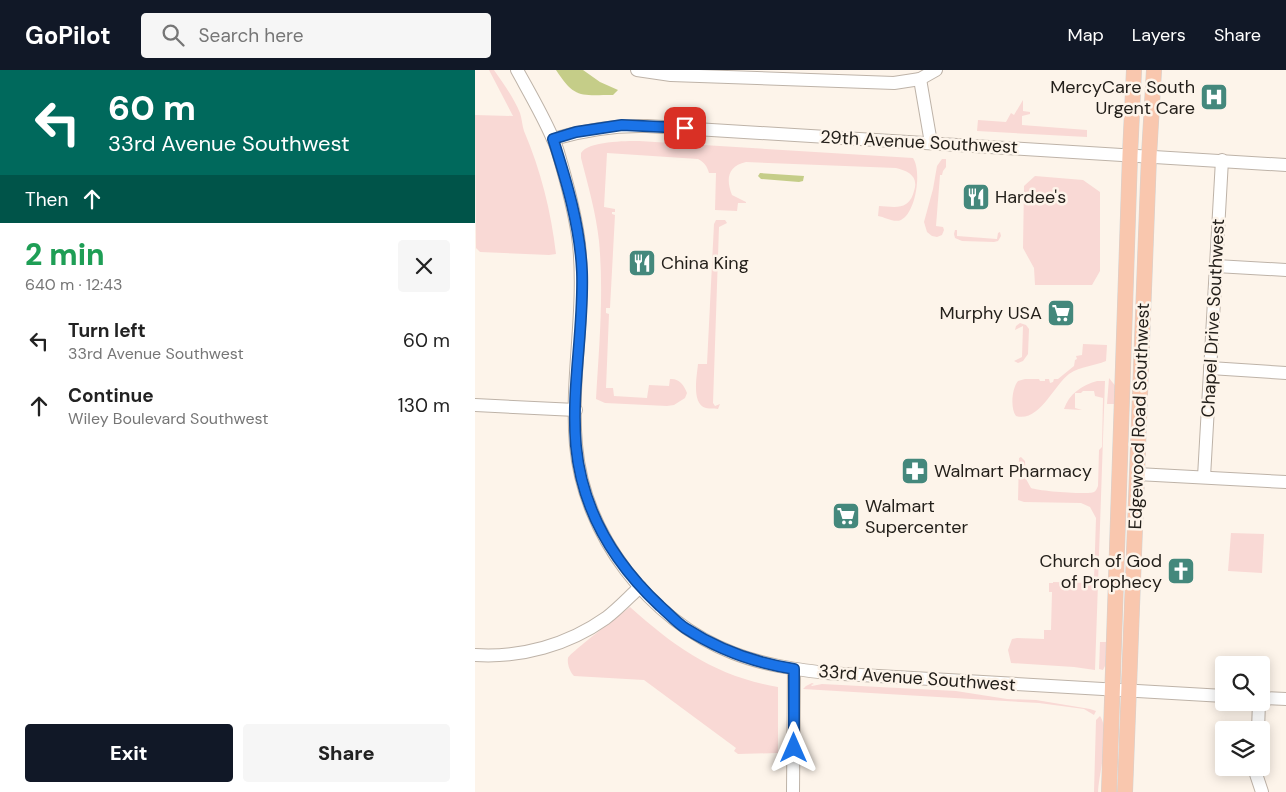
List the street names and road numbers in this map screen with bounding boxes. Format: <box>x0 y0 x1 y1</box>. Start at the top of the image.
street label: 29th Avenue Southwest <box>820 125 1018 159</box>
street label: Chapel Drive Southwest <box>1196 218 1230 418</box>
street label: Edgewood Road Southwest <box>1123 302 1155 530</box>
street label: 33rd Avenue Southwest <box>818 659 1016 697</box>

